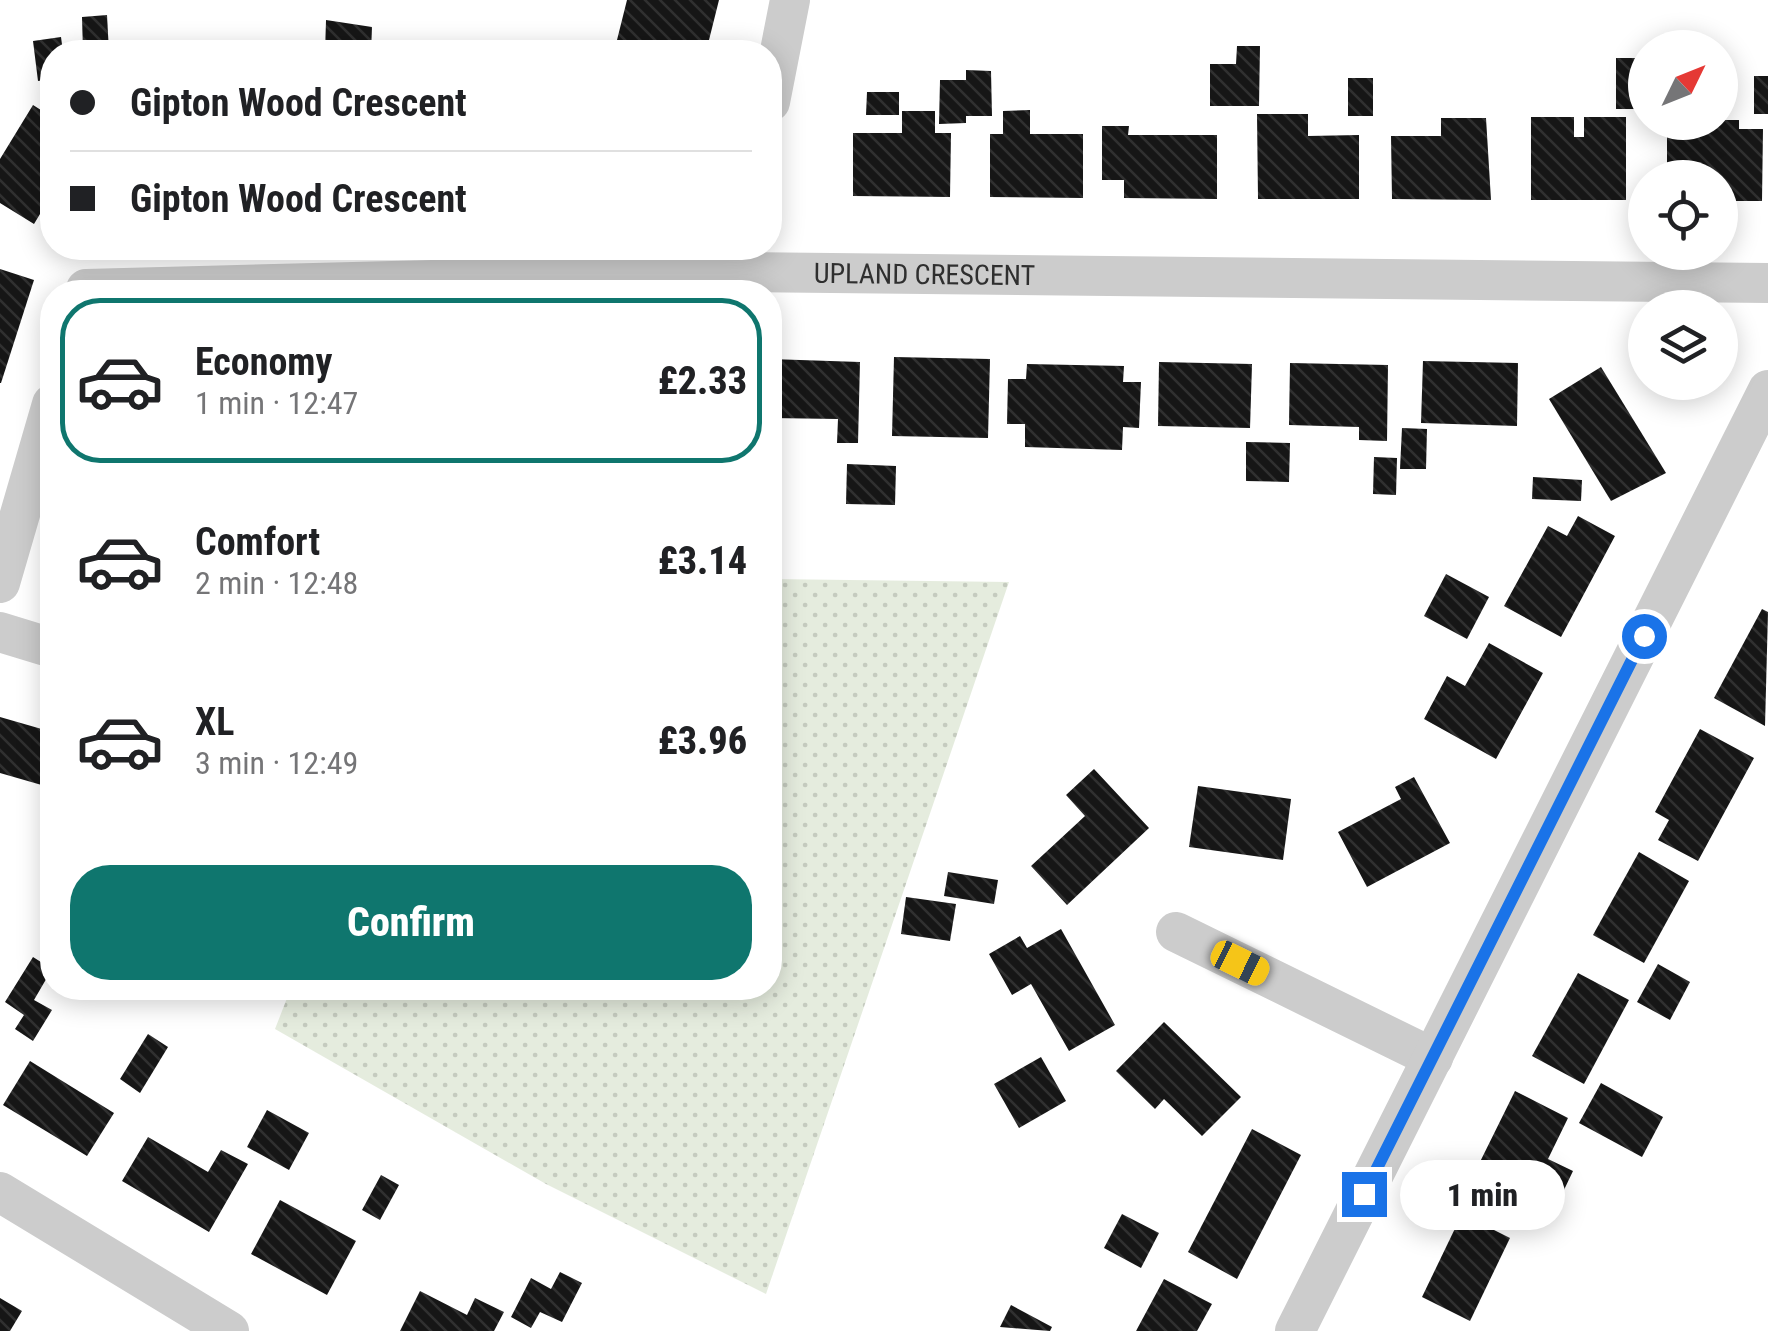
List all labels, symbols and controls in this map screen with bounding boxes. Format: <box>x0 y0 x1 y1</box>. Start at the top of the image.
north arrow <box>1628 30 1738 140</box>
map controls <box>1628 30 1738 400</box>
text: Gipton Wood Crescent <box>130 81 467 125</box>
button: locate <box>1628 160 1738 270</box>
text: Gipton Wood Crescent <box>130 177 467 221</box>
street label: UPLAND CRESCENT <box>814 256 1035 292</box>
button: layers <box>1628 290 1738 400</box>
icon: car <box>75 336 165 426</box>
text: Economy <box>195 340 332 384</box>
text: £2.33 <box>658 359 747 403</box>
text: 1 min · 12:47 <box>195 384 358 422</box>
icon: car <box>75 516 165 606</box>
text: Comfort <box>195 520 320 564</box>
text: £3.14 <box>658 539 747 583</box>
text: 2 min · 12:48 <box>195 564 358 602</box>
route start <box>1622 614 1667 659</box>
icon: car <box>75 696 165 786</box>
text: XL <box>195 700 234 744</box>
text: £3.96 <box>658 719 747 763</box>
text: 3 min · 12:49 <box>195 744 358 782</box>
button: Confirm <box>70 865 752 980</box>
car <box>1206 936 1274 990</box>
callout: 1 min <box>1399 1159 1564 1229</box>
route end <box>1342 1172 1387 1217</box>
text: 1 min <box>1447 1176 1518 1214</box>

